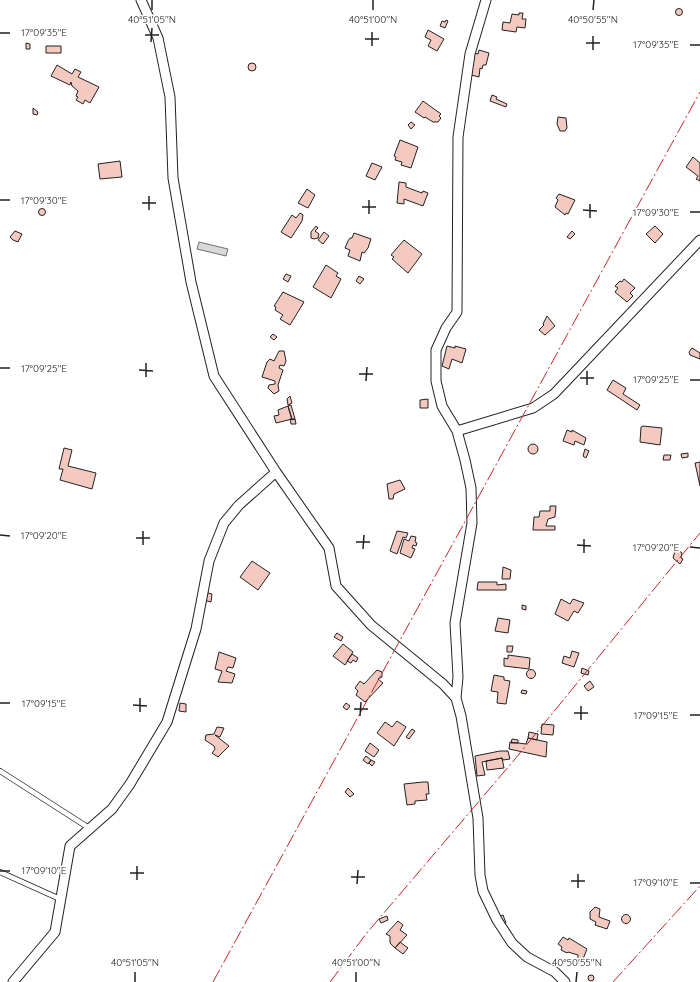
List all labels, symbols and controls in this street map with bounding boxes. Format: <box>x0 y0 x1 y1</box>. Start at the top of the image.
text: 40°51'05"N <box>128 13 176 26</box>
text: 40°51'00"N <box>349 13 397 26</box>
text: 40°50'55"N <box>568 13 618 26</box>
text: 17°09'35"E <box>21 26 67 39</box>
text: 17°09'35"E <box>633 38 679 51</box>
text: 17°09'30"E <box>21 194 67 207</box>
text: 17°09'30"E <box>633 206 679 219</box>
text: 17°09'25"E <box>21 362 67 375</box>
text: 17°09'25"E <box>633 373 679 386</box>
text: 17°09'20"E <box>21 529 68 542</box>
text: 17°09'20"E <box>633 541 680 554</box>
text: 17°09'15"E <box>22 697 66 710</box>
text: 17°09'15"E <box>634 709 678 722</box>
text: 17°09'10"E <box>22 864 67 877</box>
text: 17°09'10"E <box>634 876 679 889</box>
text: 40°51'05"N <box>111 956 159 969</box>
text: 40°51'00"N <box>332 956 380 969</box>
text: 40°50'55"N <box>552 956 602 969</box>

